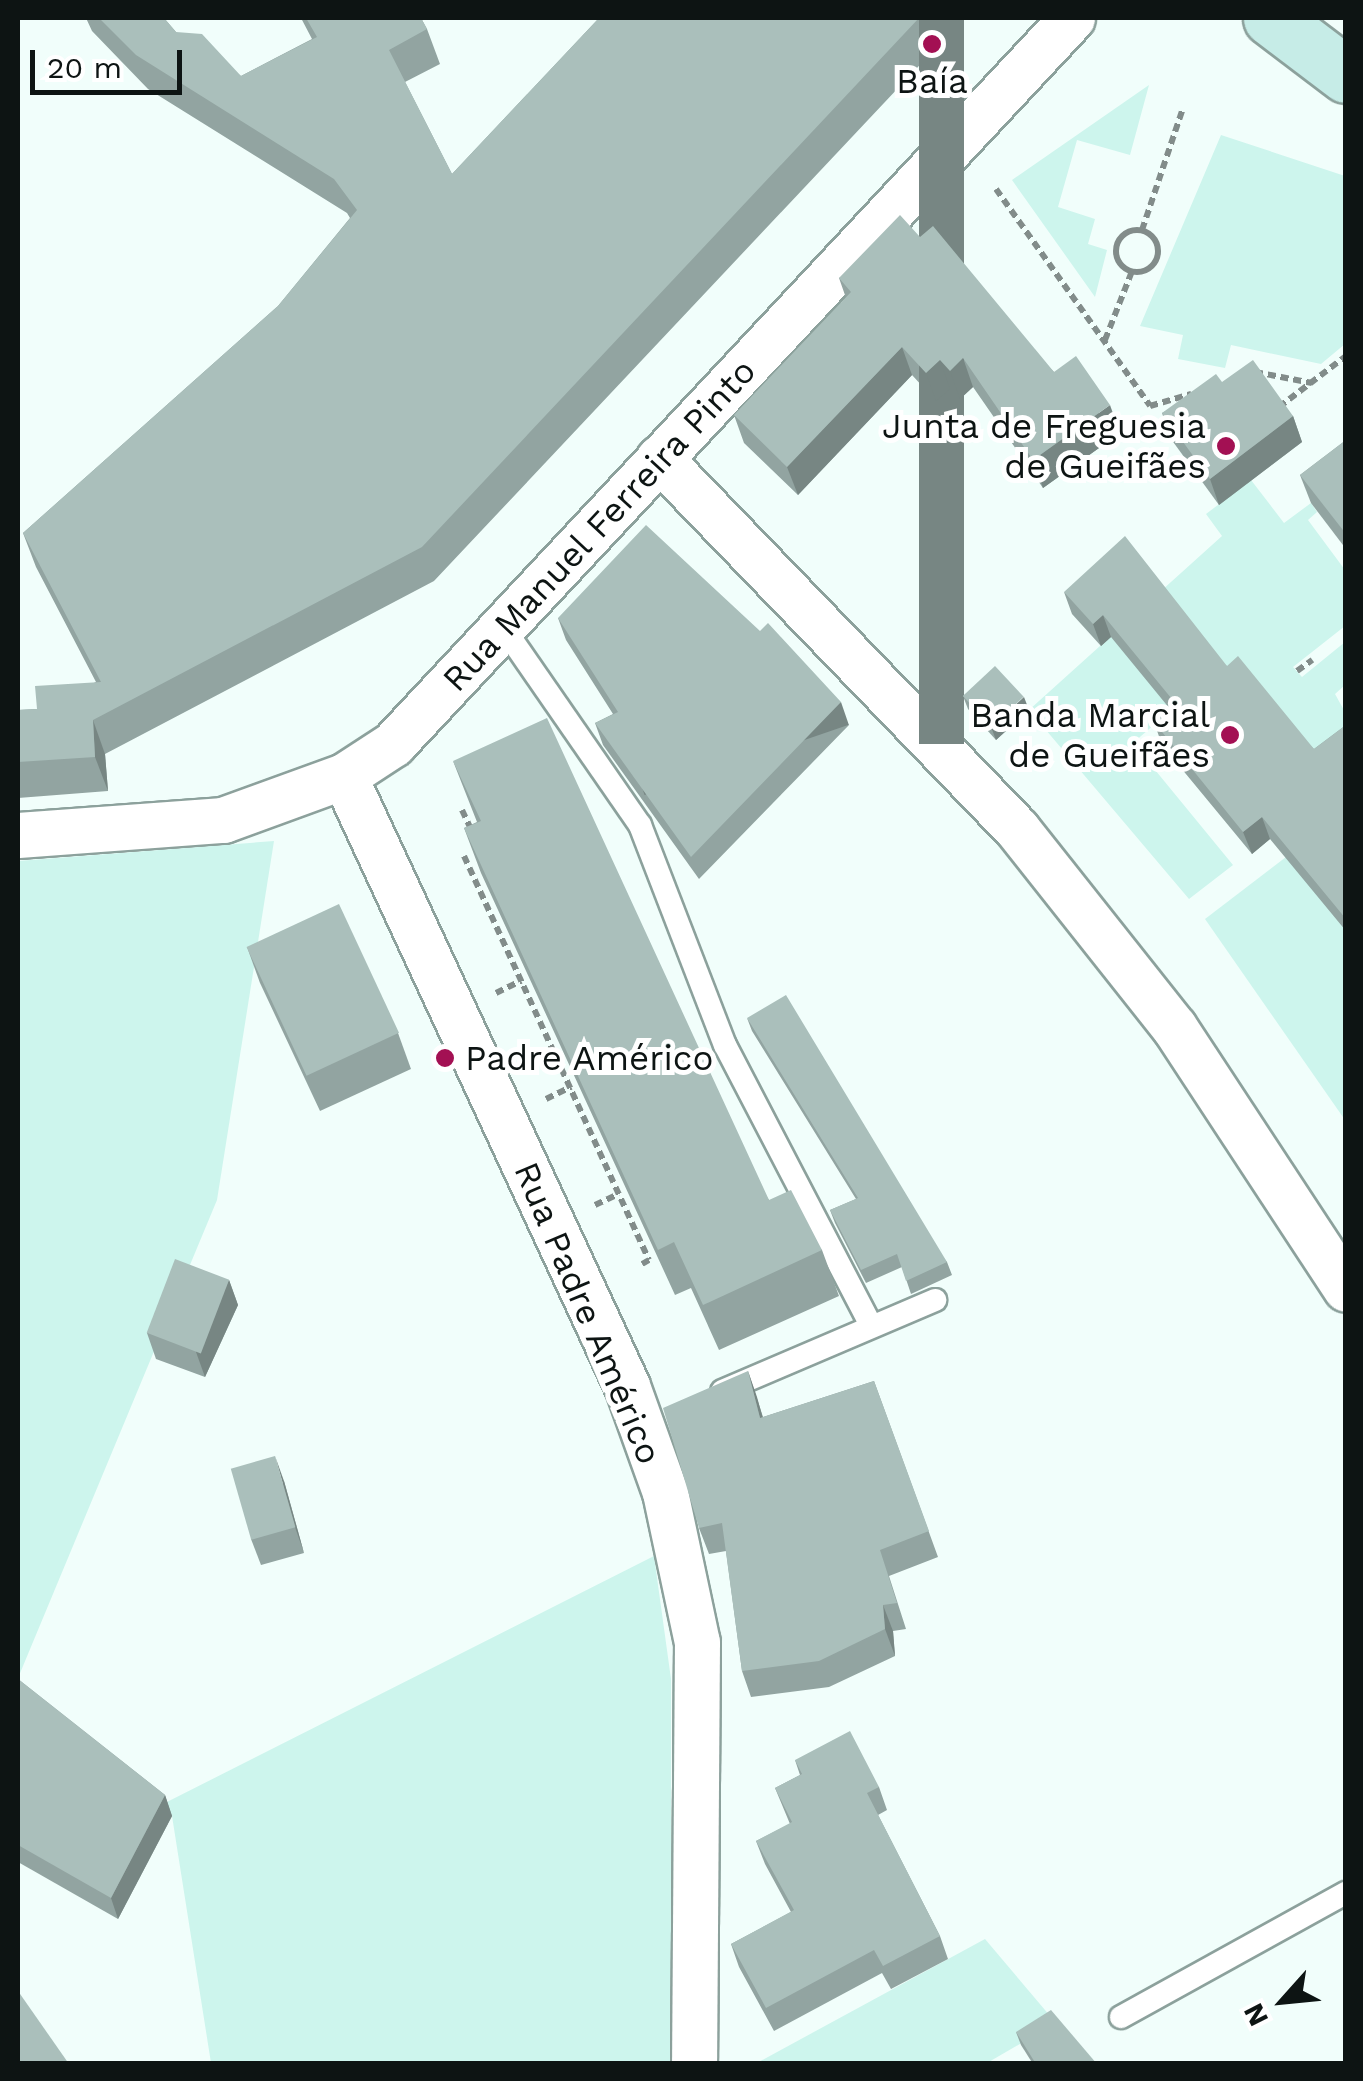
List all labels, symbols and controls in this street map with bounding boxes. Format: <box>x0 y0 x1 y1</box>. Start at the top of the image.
scale bar <box>35 30 188 92</box>
marker: Baía <box>921 33 943 55</box>
text: 20 m <box>47 50 122 85</box>
place label: Baía <box>896 60 968 102</box>
street label: Rua Manuel Ferreira Pinto <box>433 349 765 701</box>
place label: Junta de Freguesia de Gueifães <box>881 405 1206 487</box>
marker: Junta de Freguesia de Gueifães <box>1215 435 1237 457</box>
place label: Banda Marcial de Gueifães <box>969 694 1210 776</box>
marker: Banda Marcial de Gueifães <box>1219 724 1241 746</box>
place label: Padre Américo <box>465 1037 715 1079</box>
marker: Padre Américo <box>434 1047 456 1069</box>
street label: Rua Padre Américo <box>505 1155 671 1471</box>
north arrow <box>1233 1951 1333 2051</box>
text: N <box>1236 1998 1275 2032</box>

